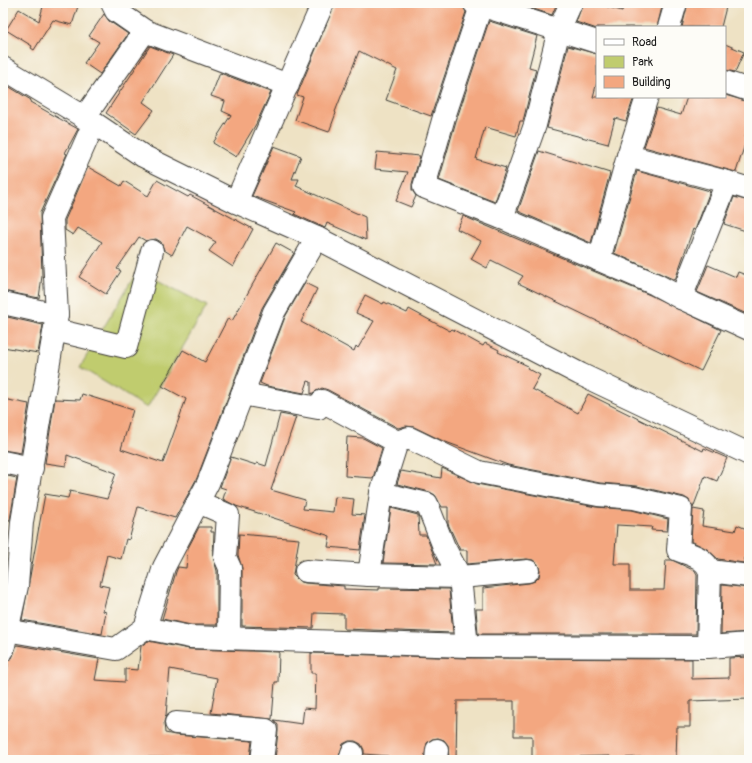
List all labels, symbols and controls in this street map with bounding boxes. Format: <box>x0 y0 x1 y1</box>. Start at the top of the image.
legend <box>596 26 726 98</box>
text: Road <box>632 35 657 50</box>
text: Park <box>632 55 653 70</box>
text: Building <box>632 75 671 90</box>

